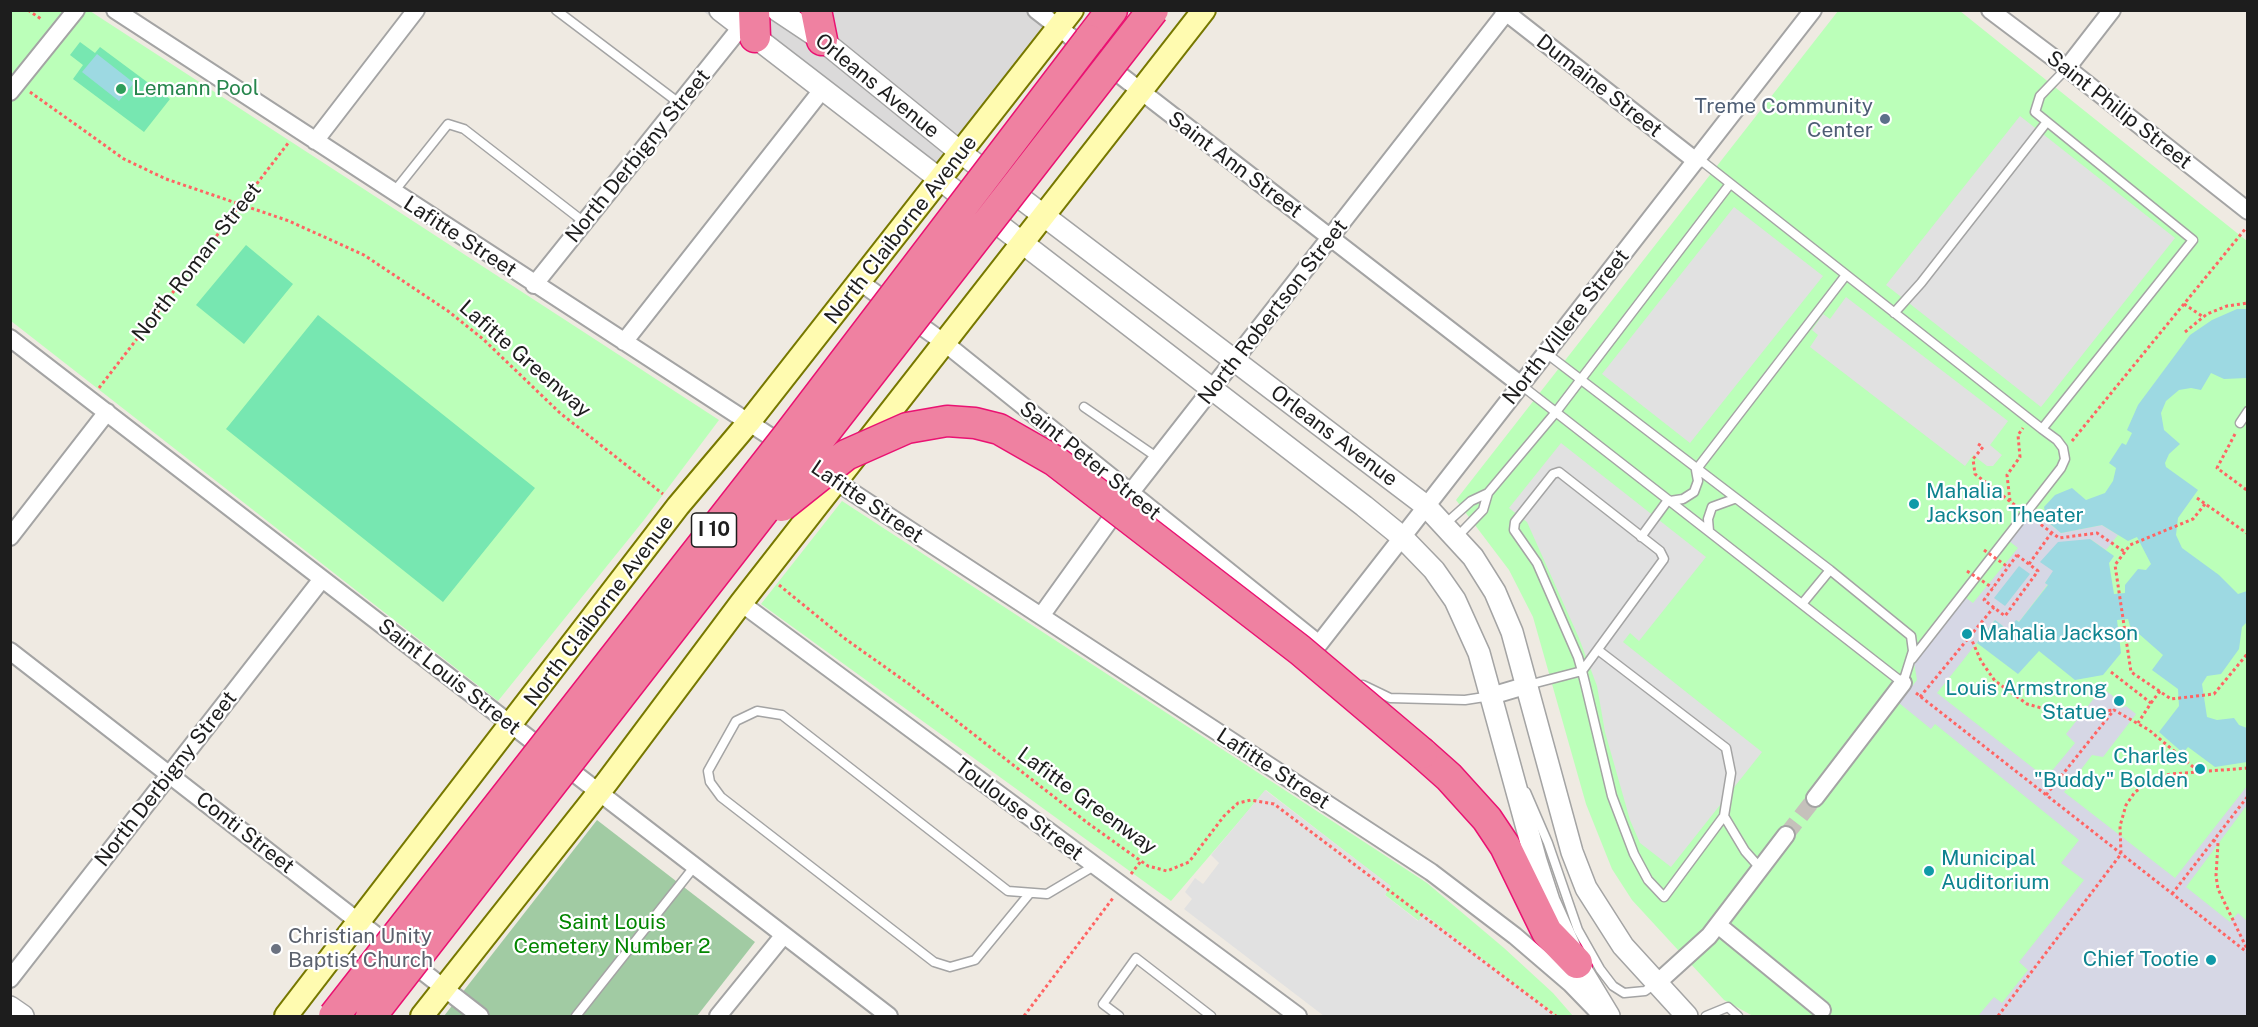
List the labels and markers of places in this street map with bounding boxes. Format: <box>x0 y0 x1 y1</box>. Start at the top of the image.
place label: Lemann Pool <box>133 76 259 102</box>
marker: Lemann Pool <box>114 82 128 96</box>
place label: Treme Community Center <box>1694 94 1873 144</box>
marker: Treme Community Center <box>1878 112 1892 126</box>
place label: Mahalia Jackson Theater <box>1926 479 2084 529</box>
marker: Mahalia Jackson Theater <box>1907 497 1921 511</box>
place label: Mahalia Jackson <box>1979 621 2138 647</box>
marker: Mahalia Jackson <box>1960 627 1974 641</box>
place label: Louis Armstrong Statue <box>1945 676 2107 726</box>
marker: Louis Armstrong Statue <box>2112 694 2126 708</box>
place label: Charles "Buddy" Bolden <box>2034 744 2188 794</box>
marker: Charles "Buddy" Bolden <box>2193 762 2207 776</box>
place label: Municipal Auditorium <box>1941 846 2049 896</box>
marker: Municipal Auditorium <box>1922 864 1936 878</box>
place label: Christian Unity Baptist Church <box>288 924 433 974</box>
marker: Christian Unity Baptist Church <box>269 942 283 956</box>
place label: Chief Tootie <box>2083 947 2199 973</box>
marker: Chief Tootie <box>2204 953 2218 967</box>

